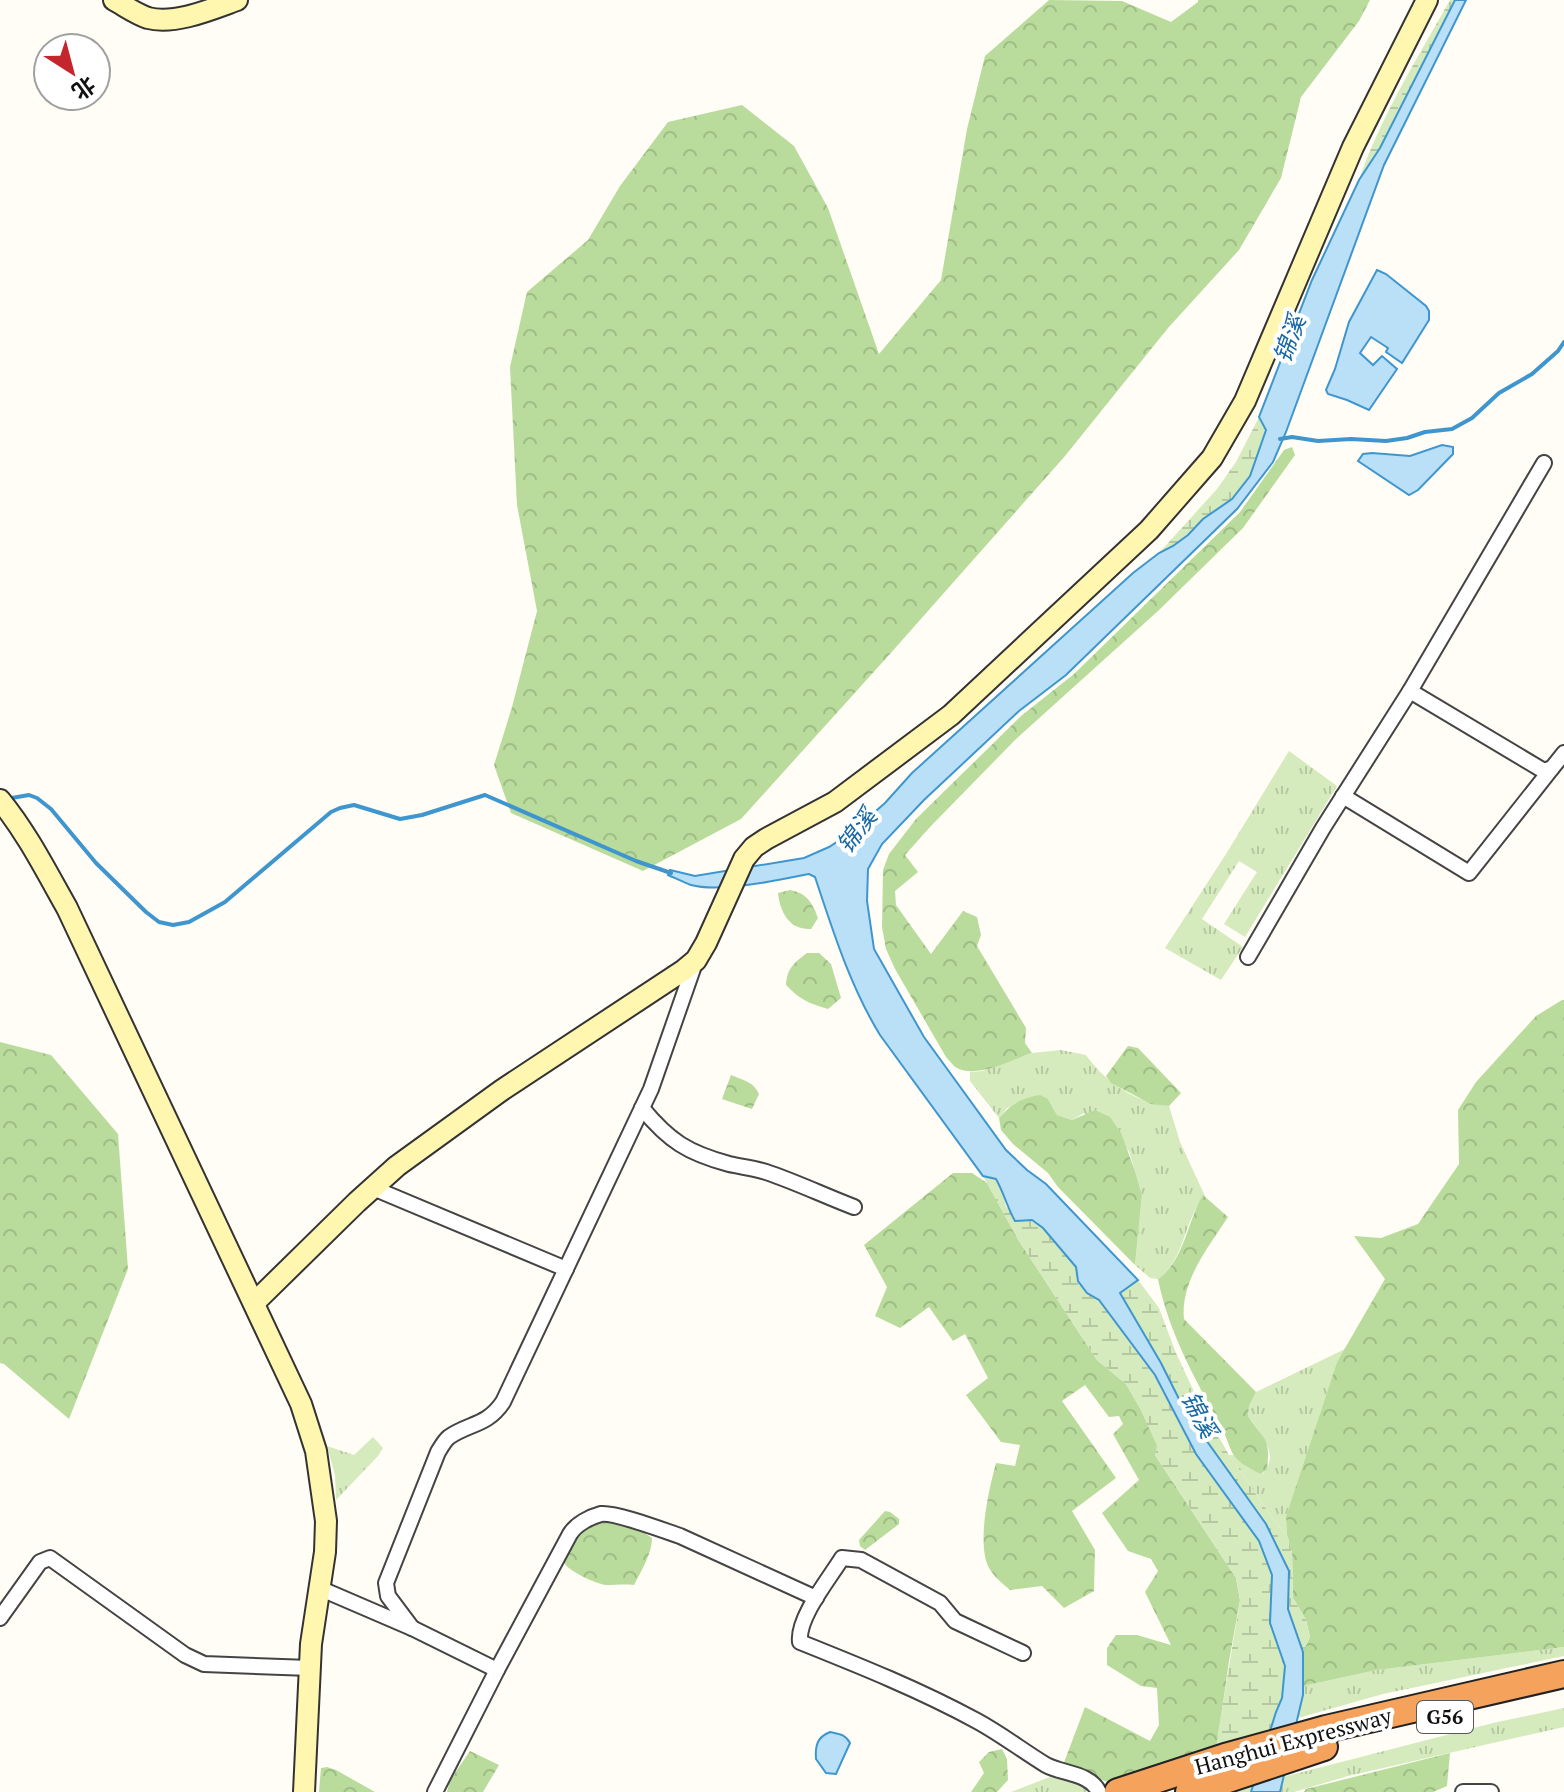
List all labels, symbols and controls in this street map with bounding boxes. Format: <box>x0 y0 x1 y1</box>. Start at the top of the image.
north arrow <box>32 32 112 112</box>
text: 北 <box>67 70 101 107</box>
water label: 锦溪 <box>1266 308 1313 367</box>
water label: 锦溪 <box>829 799 885 859</box>
water label: 锦溪 <box>1174 1386 1227 1446</box>
street label: Hanghui Expressway <box>1191 1700 1395 1781</box>
road number: G56 <box>1417 1701 1473 1733</box>

